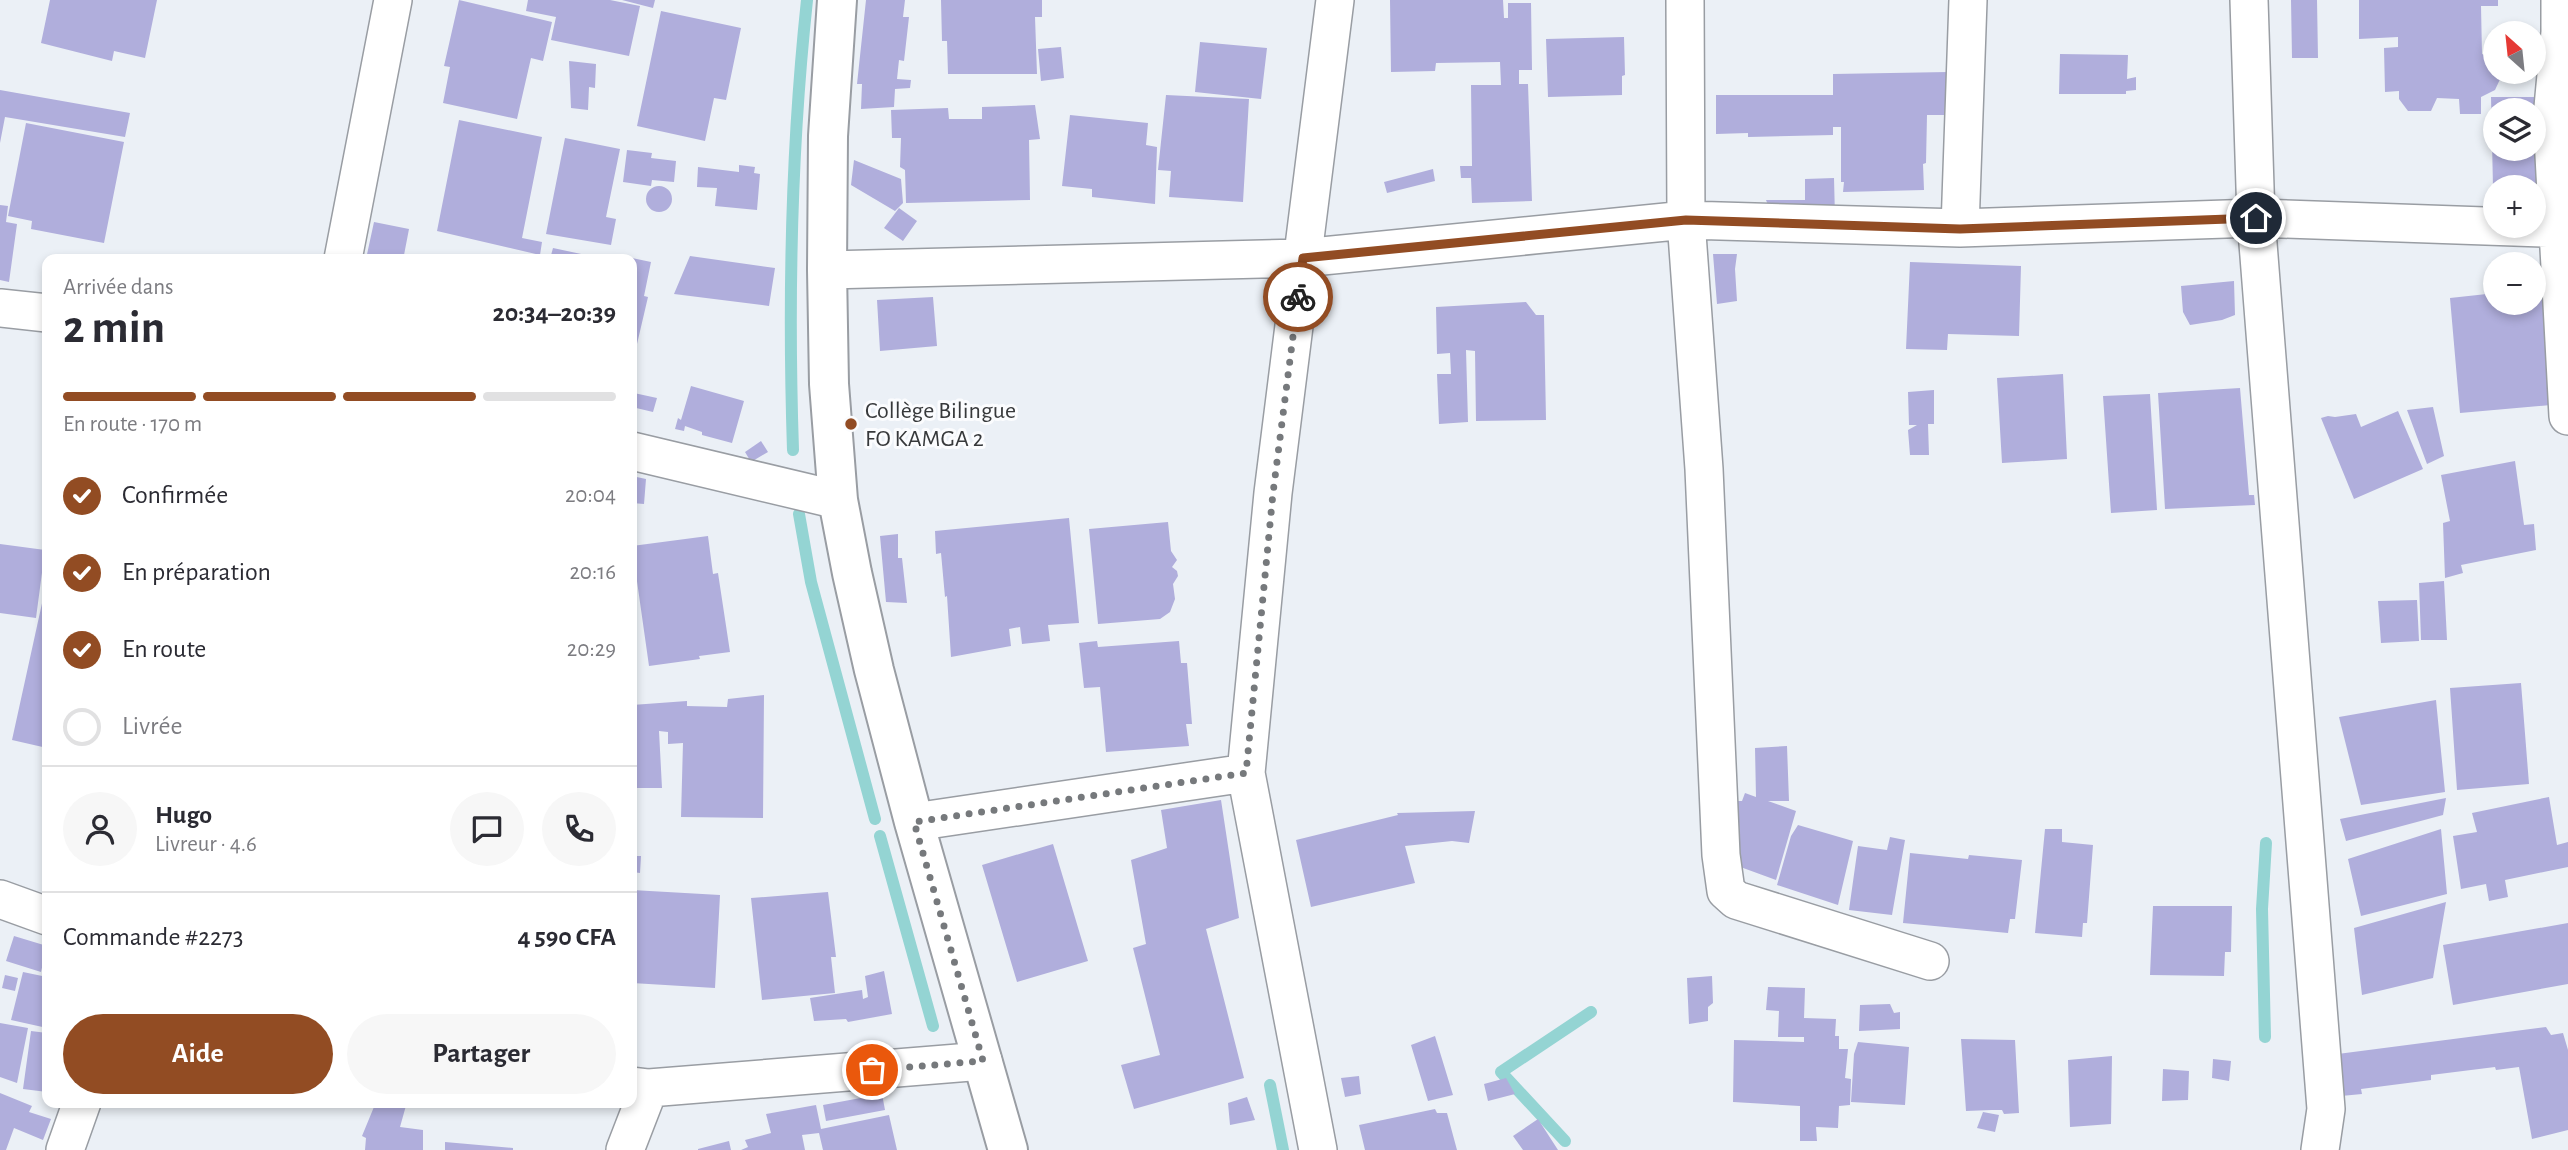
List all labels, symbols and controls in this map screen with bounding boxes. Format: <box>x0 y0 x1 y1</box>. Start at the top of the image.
north arrow <box>2483 21 2546 84</box>
map controls <box>2483 21 2546 315</box>
button: layers <box>2483 98 2546 161</box>
button: + <box>2483 175 2546 238</box>
pin <box>2226 188 2286 248</box>
icon: home <box>2237 199 2275 237</box>
button: − <box>2483 252 2546 315</box>
courier <box>1263 262 1333 332</box>
text: Arrivée dans <box>63 276 174 299</box>
icon: bike <box>1279 278 1317 316</box>
text: 20:34–20:39 <box>492 300 616 326</box>
text: 2 min <box>63 305 165 351</box>
place label: Collège Bilingue FO KAMGA 2 <box>865 399 1016 451</box>
text: En route · 170 m <box>63 413 202 436</box>
marker: Collège Bilingue FO KAMGA 2 <box>843 416 859 432</box>
icon: check <box>63 477 101 515</box>
text: Confirmée <box>122 482 228 508</box>
text: 20:04 <box>565 484 616 507</box>
icon: check <box>63 554 101 592</box>
text: En préparation <box>122 559 271 585</box>
text: 20:16 <box>569 561 616 584</box>
icon: check <box>63 631 101 669</box>
text: En route <box>122 636 206 662</box>
text: 20:29 <box>567 638 616 661</box>
text: Livrée <box>122 713 182 739</box>
button: person <box>63 792 137 866</box>
button: chat <box>450 792 524 866</box>
button: phone <box>542 792 616 866</box>
text: Hugo <box>155 802 212 828</box>
text: Livreur · 4.6 <box>155 833 257 856</box>
text: Commande #2273 <box>63 924 243 950</box>
text: 4 590 CFA <box>517 924 616 950</box>
button: Aide <box>63 1014 333 1094</box>
button: Partager <box>347 1014 616 1094</box>
pin <box>842 1040 902 1100</box>
icon: bag <box>853 1051 891 1089</box>

